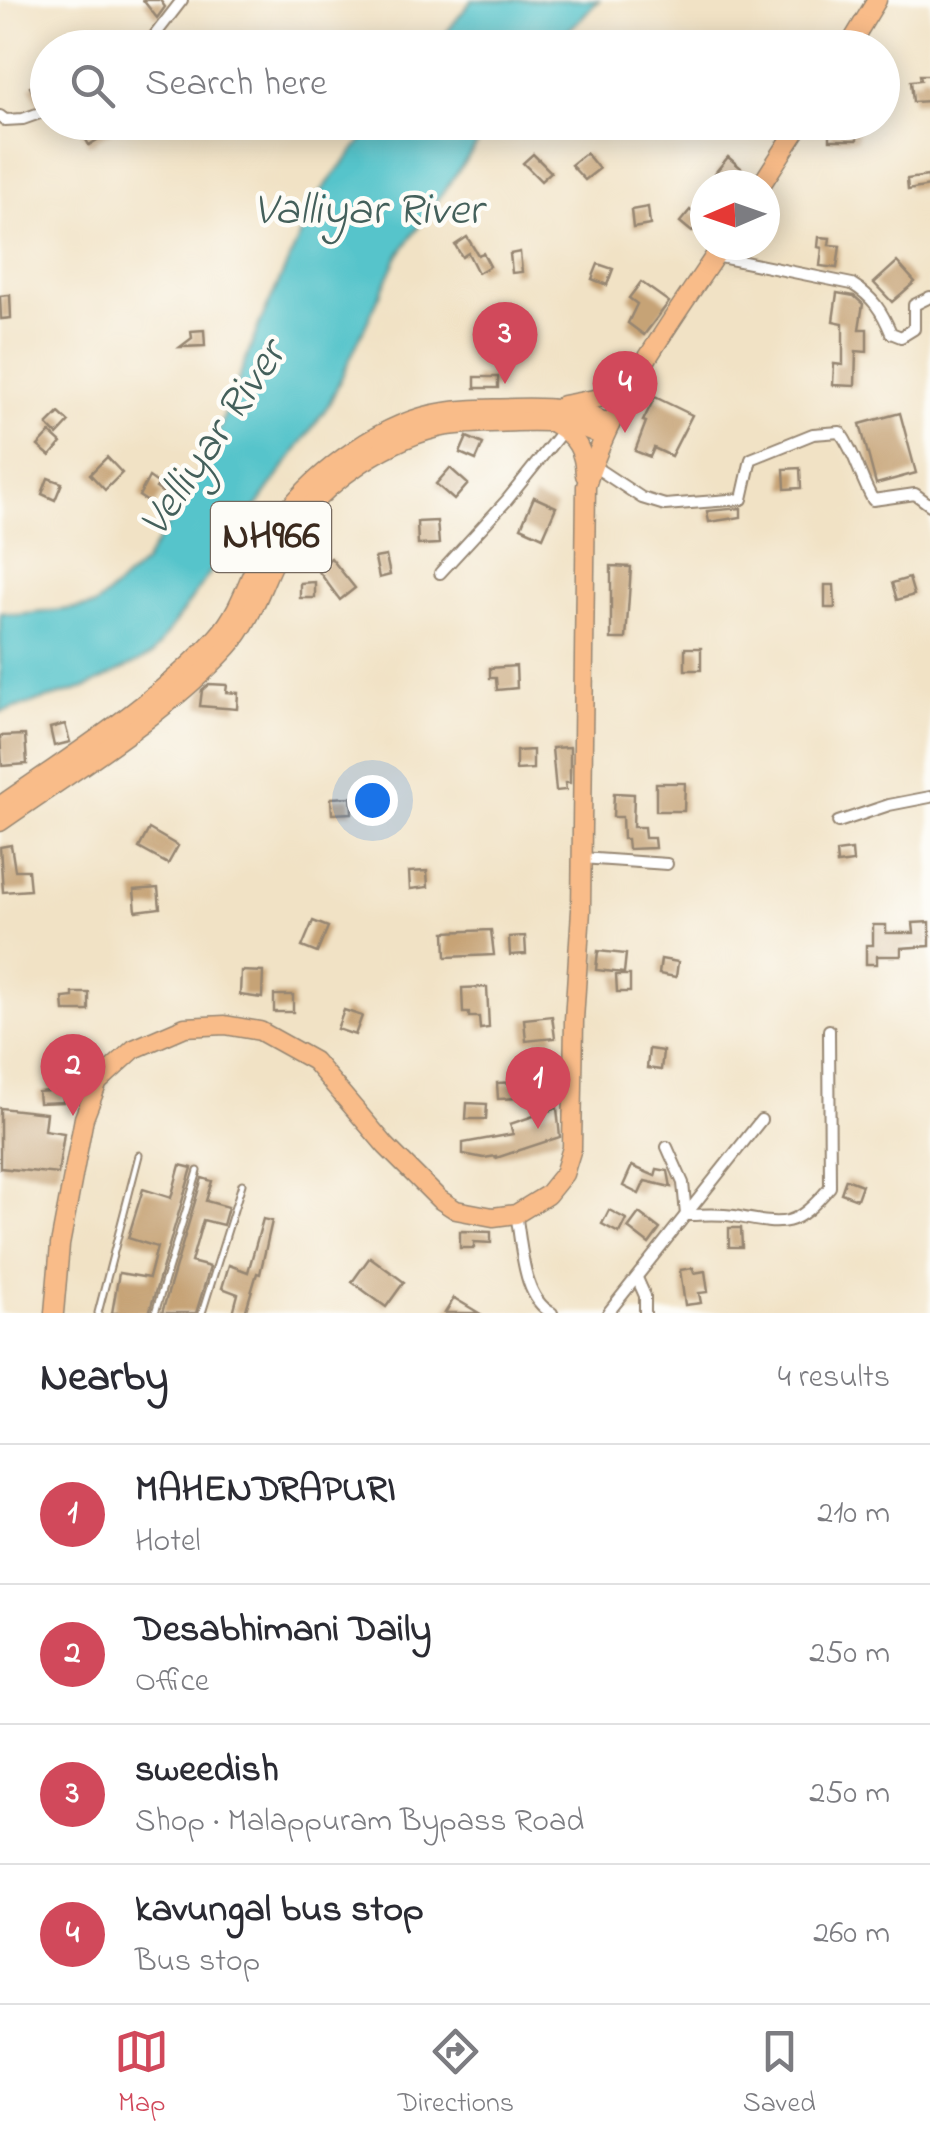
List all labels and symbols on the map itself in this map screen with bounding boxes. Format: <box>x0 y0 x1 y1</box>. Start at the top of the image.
north arrow <box>690 170 780 260</box>
water label: Valliyar River <box>253 179 488 245</box>
pin: 3 <box>472 302 538 384</box>
water label: Velliyar River <box>124 324 307 552</box>
pin: 4 <box>592 350 658 433</box>
road number: NH966 <box>211 502 331 572</box>
your location <box>347 775 398 826</box>
pin: 2 <box>40 1034 106 1116</box>
pin: 1 <box>506 1046 570 1129</box>

